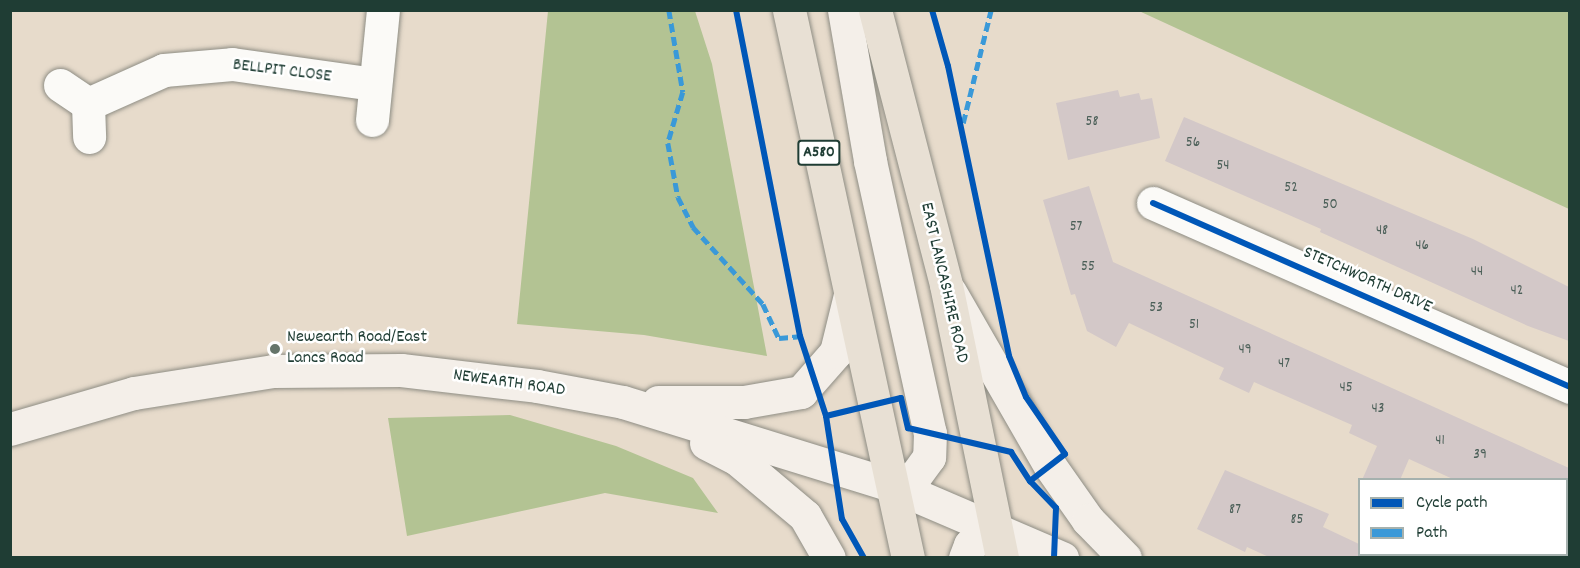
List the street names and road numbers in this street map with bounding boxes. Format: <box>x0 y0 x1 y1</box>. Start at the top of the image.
street label: BELLPIT CLOSE <box>231 55 333 89</box>
road number: A580 <box>796 140 842 166</box>
street label: EAST LANCASHIRE ROAD <box>914 201 972 365</box>
street label: STETCHWORTH DRIVE <box>1299 243 1435 319</box>
street label: NEWEARTH ROAD <box>452 365 566 403</box>

